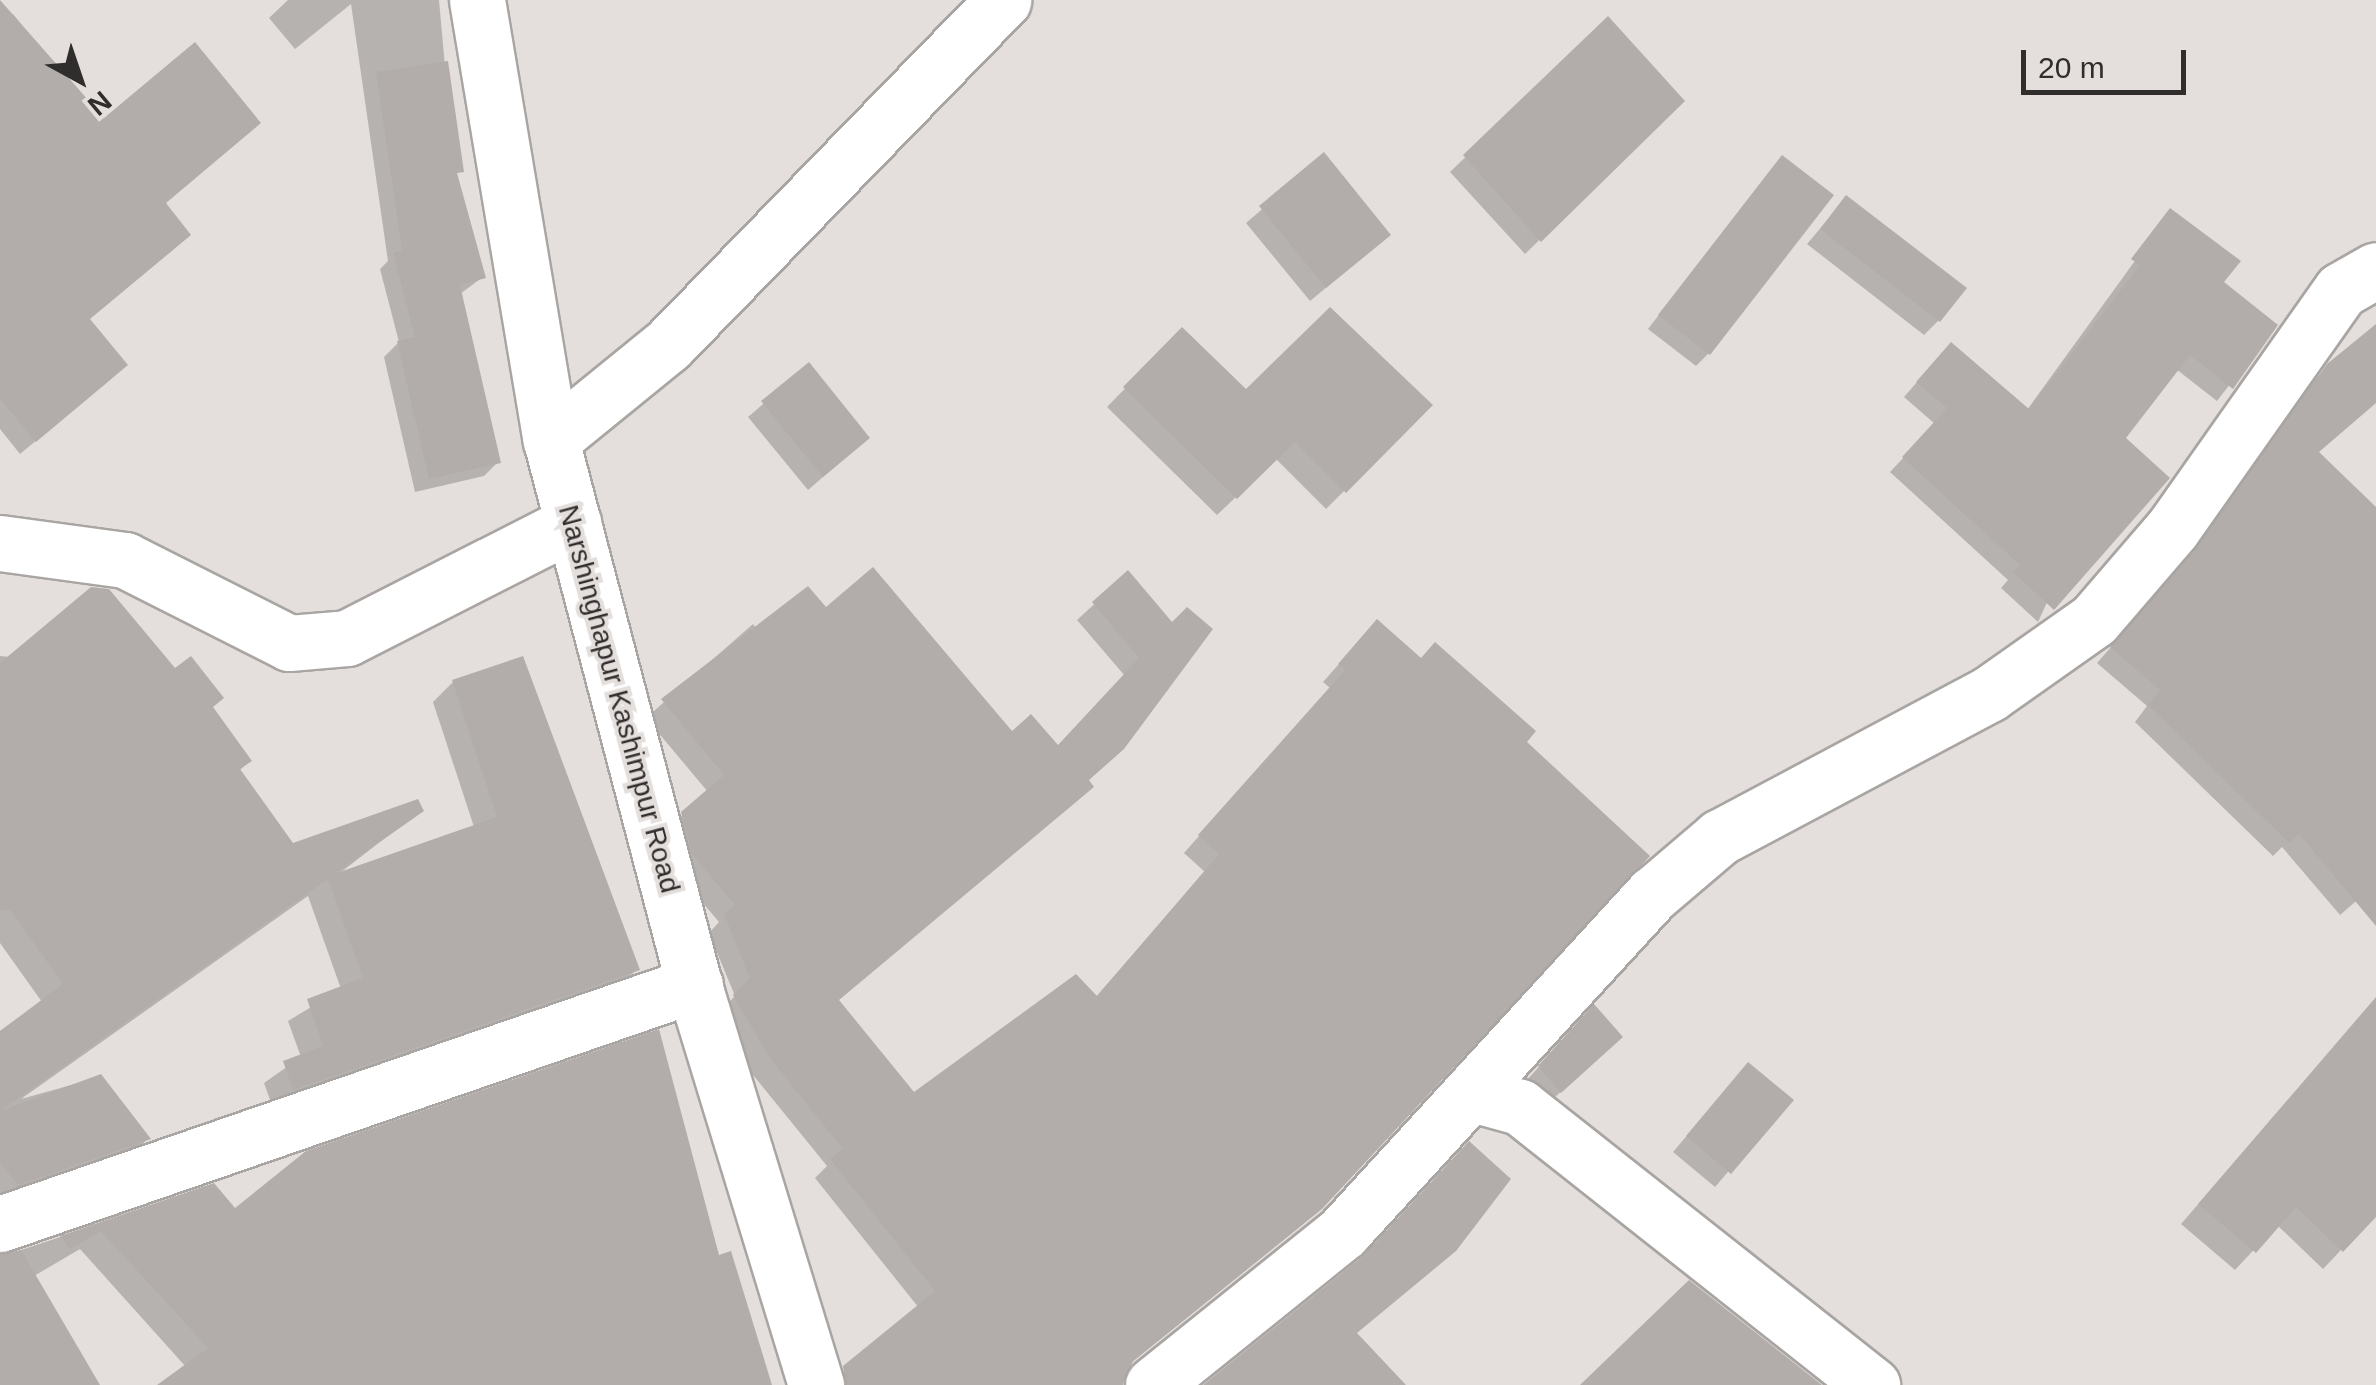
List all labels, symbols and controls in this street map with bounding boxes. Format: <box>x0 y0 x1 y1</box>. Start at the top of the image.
north arrow <box>30 30 130 130</box>
scale bar <box>2026 30 2191 92</box>
text: 20 m <box>2038 51 2105 84</box>
text: N <box>82 85 117 122</box>
street label: Narshinghapur Kashimpur Road <box>551 501 687 897</box>

